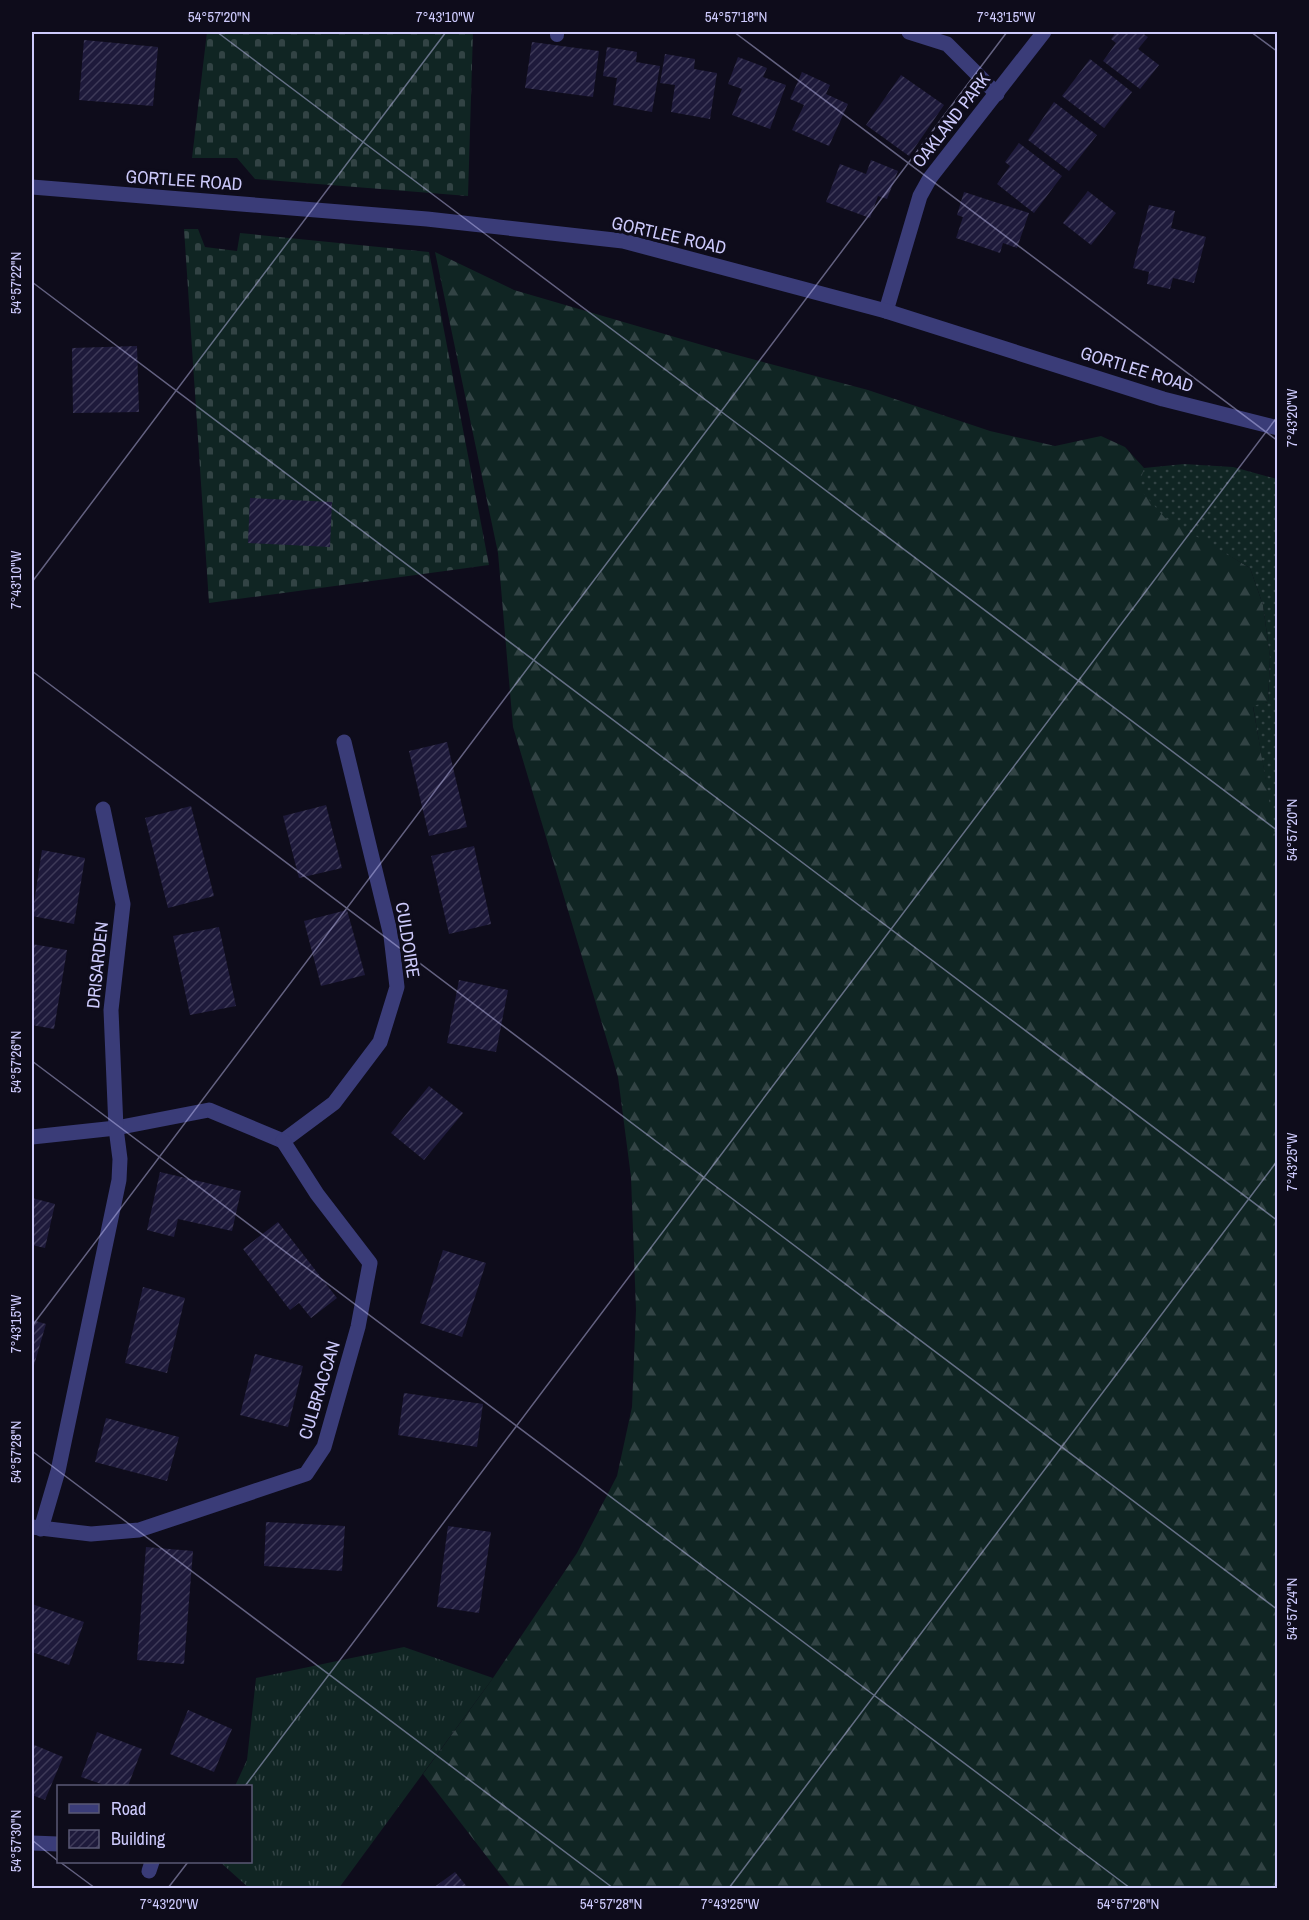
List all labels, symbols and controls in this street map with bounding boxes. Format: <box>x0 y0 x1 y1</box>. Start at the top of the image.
text: 54°57'20"N <box>188 6 250 27</box>
text: 7°43'10"W <box>416 6 475 27</box>
text: 54°57'18"N <box>705 6 767 27</box>
text: 7°43'15"W <box>977 6 1036 27</box>
street label: OAKLAND PARK <box>906 67 996 173</box>
street label: GORTLEE ROAD <box>125 163 243 197</box>
street label: GORTLEE ROAD <box>609 210 729 260</box>
text: 54°57'22"N <box>5 252 26 314</box>
street label: GORTLEE ROAD <box>1077 340 1197 398</box>
text: 7°43'20"W <box>1281 388 1302 447</box>
text: 7°43'10"W <box>5 550 26 609</box>
text: 54°57'20"N <box>1281 799 1302 861</box>
street label: CULDOIRE <box>390 900 426 980</box>
street label: DRISARDEN <box>80 920 114 1010</box>
text: 54°57'26"N <box>5 1031 26 1093</box>
text: 7°43'25"W <box>1281 1132 1302 1191</box>
text: 7°43'15"W <box>5 1294 26 1353</box>
street label: CULBRACCAN <box>292 1338 346 1442</box>
text: 54°57'28"N <box>5 1421 26 1483</box>
text: 54°57'24"N <box>1281 1578 1302 1640</box>
legend <box>57 1785 252 1863</box>
text: Road <box>111 1796 146 1821</box>
text: 54°57'30"N <box>5 1810 26 1872</box>
text: Building <box>111 1826 166 1851</box>
text: 7°43'20"W <box>140 1893 199 1914</box>
text: 54°57'28"N <box>580 1893 642 1914</box>
text: 7°43'25"W <box>701 1893 760 1914</box>
text: 54°57'26"N <box>1097 1893 1159 1914</box>

